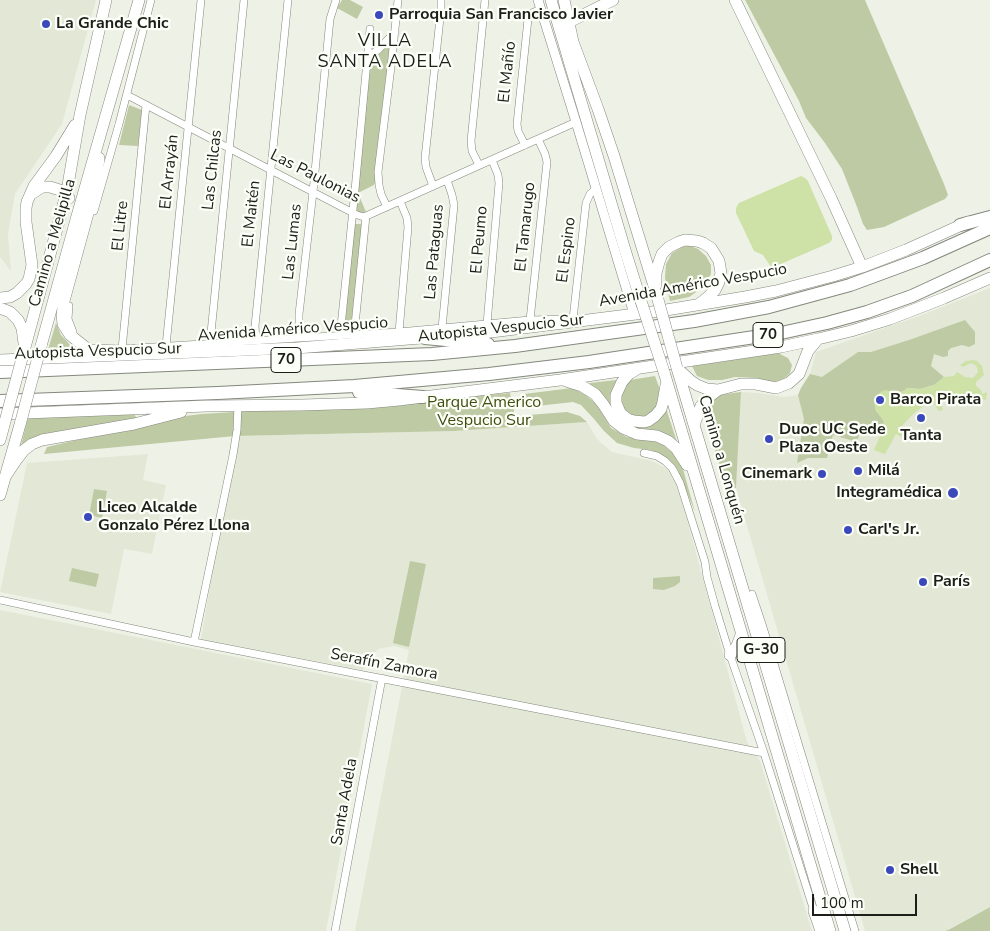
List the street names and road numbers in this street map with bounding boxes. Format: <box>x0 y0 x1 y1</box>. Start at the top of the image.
street label: El Mañío <box>495 40 521 104</box>
street label: Las Chilcas <box>199 129 227 211</box>
street label: El Arrayán <box>157 134 183 210</box>
street label: Las Paulonias <box>267 146 363 208</box>
street label: Camino a Melipilla <box>25 177 81 309</box>
street label: El Maitén <box>239 180 265 248</box>
street label: El Tamarugo <box>512 181 540 273</box>
street label: El Litre <box>109 200 133 252</box>
street label: Las Lumas <box>279 203 307 281</box>
street label: Las Pataguas <box>421 203 449 301</box>
street label: El Peumo <box>467 205 493 275</box>
street label: El Espino <box>553 216 581 284</box>
street label: Avenida Américo Vespucio <box>597 260 789 312</box>
street label: Autopista Vespucio Sur <box>417 311 585 347</box>
street label: Avenida Américo Vespucio <box>197 314 389 346</box>
road number: 70 <box>753 322 783 348</box>
street label: Autopista Vespucio Sur <box>14 339 182 365</box>
road number: 70 <box>271 348 301 372</box>
street label: Camino a Lonquén <box>693 393 749 527</box>
road number: G-30 <box>737 638 785 662</box>
street label: Serafín Zamora <box>329 645 439 685</box>
street label: Santa Adela <box>328 757 362 847</box>

